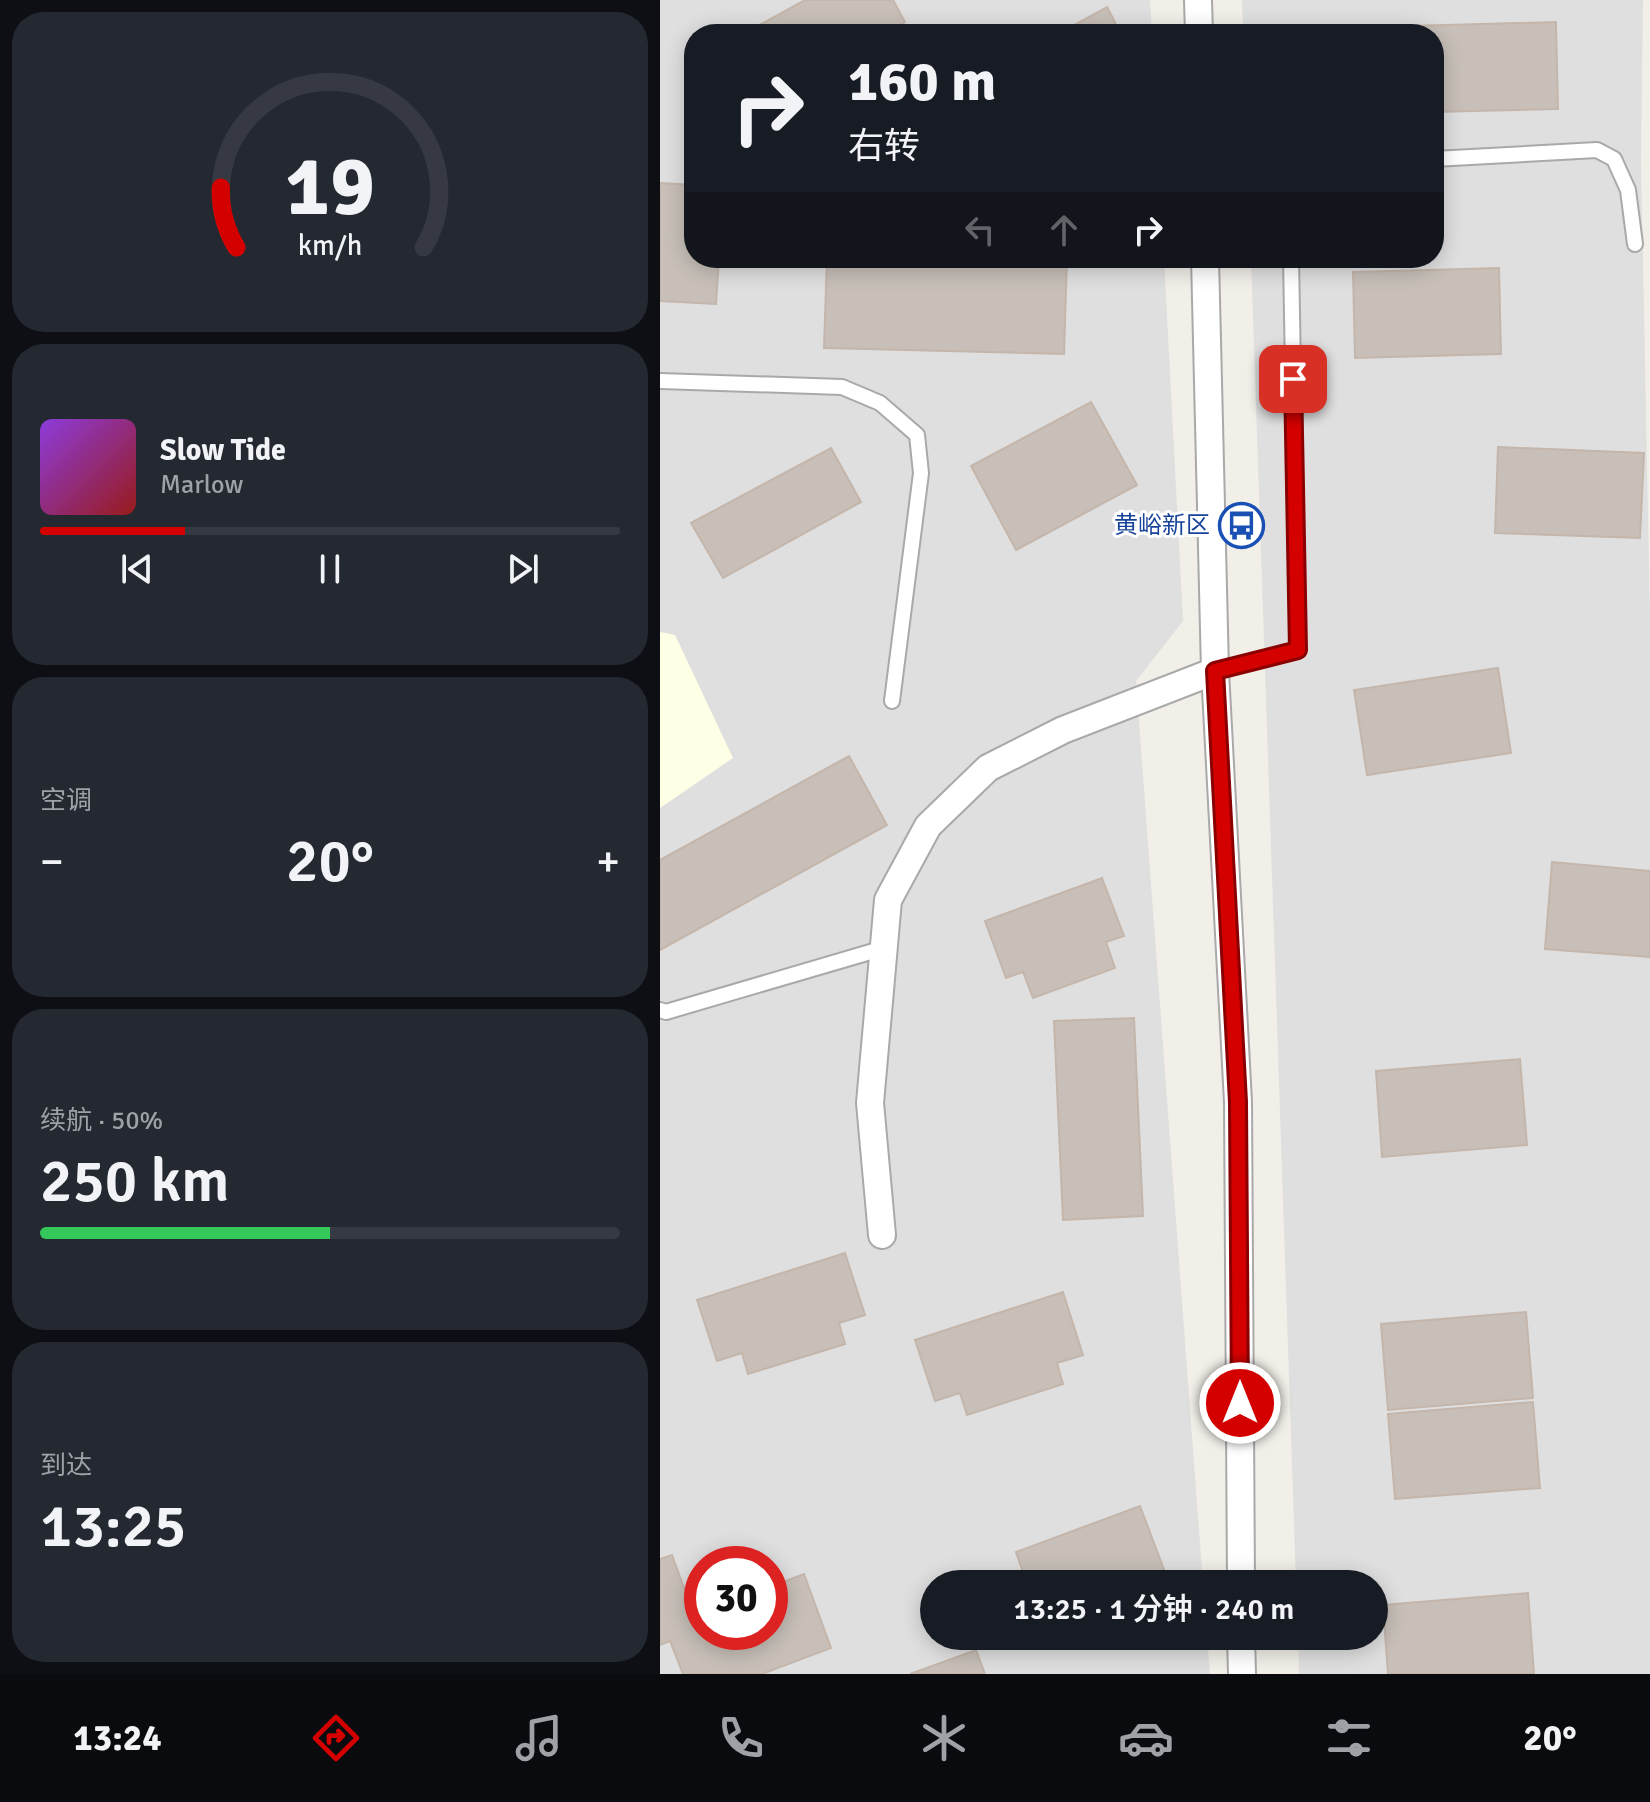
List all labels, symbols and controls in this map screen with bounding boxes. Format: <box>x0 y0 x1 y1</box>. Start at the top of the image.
text: 160 m <box>848 47 996 116</box>
icon: right <box>716 56 820 160</box>
text: 右转 <box>848 124 920 169</box>
text: 19 <box>285 136 375 238</box>
icon: left <box>958 208 1002 252</box>
icon: ahead <box>1042 208 1086 252</box>
icon: right <box>1126 208 1170 252</box>
text: km/h <box>298 228 362 263</box>
pin <box>1259 345 1327 413</box>
icon: arrive <box>1271 357 1315 401</box>
text: Slow Tide <box>160 432 286 469</box>
text: Marlow <box>160 469 243 501</box>
bus stop icon: 黄峪新区 <box>1217 501 1265 549</box>
place label: 黄峪新区 <box>1114 510 1210 540</box>
icon: previous <box>115 547 159 591</box>
icon: pause <box>308 547 352 591</box>
icon: next <box>501 547 545 591</box>
text: 空调 <box>40 785 92 817</box>
text: 20° <box>286 825 374 899</box>
text: − <box>40 835 64 889</box>
text: + <box>596 835 620 889</box>
text: 续航 · 50% <box>40 1105 163 1137</box>
text: 250 km <box>40 1145 229 1219</box>
position arrow <box>1198 1361 1282 1445</box>
text: 到达 <box>40 1450 92 1482</box>
text: 13:25 <box>40 1490 187 1564</box>
speed limit sign: 30 <box>684 1546 788 1650</box>
text: 13:25 · 1 分钟 · 240 m <box>1014 1591 1294 1628</box>
icon: directions <box>308 1710 364 1766</box>
icon: music <box>511 1710 567 1766</box>
icon: phone <box>713 1710 769 1766</box>
icon: climate <box>916 1710 972 1766</box>
icon: car <box>1118 1710 1174 1766</box>
icon: filters <box>1321 1710 1377 1766</box>
text: 13:24 <box>73 1716 162 1761</box>
text: 20° <box>1523 1716 1577 1761</box>

